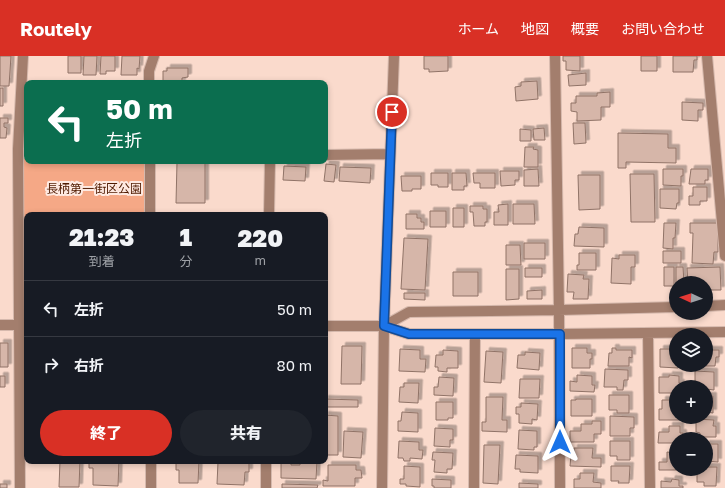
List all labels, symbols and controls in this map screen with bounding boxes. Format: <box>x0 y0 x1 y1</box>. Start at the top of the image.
text: Routely <box>20 17 92 40</box>
text: ホーム <box>457 20 499 37</box>
text: 地図 <box>521 20 549 37</box>
text: 概要 <box>571 20 599 37</box>
text: お問い合わせ <box>621 20 705 37</box>
text: 50 m <box>106 92 173 125</box>
pin <box>375 95 409 129</box>
icon: left <box>40 96 92 148</box>
icon: arrive <box>381 101 403 123</box>
text: 左折 <box>106 129 142 151</box>
park label: 長柄第一街区公園 <box>46 181 142 196</box>
text: 21:23 <box>69 222 134 251</box>
text: 1 <box>180 222 192 251</box>
text: 220 <box>237 223 283 252</box>
text: m <box>254 252 266 268</box>
text: 到着 <box>89 253 115 269</box>
text: 分 <box>179 253 192 269</box>
north arrow <box>669 276 713 320</box>
map controls <box>669 276 713 476</box>
icon: left <box>40 298 62 320</box>
text: 左折 <box>74 300 104 318</box>
text: 50 m <box>277 300 312 318</box>
button: layers <box>669 328 713 372</box>
icon: right <box>40 354 62 376</box>
text: 右折 <box>74 356 104 374</box>
text: 80 m <box>277 356 312 374</box>
button: + <box>669 380 713 424</box>
button: 終了 <box>40 410 172 456</box>
button: 共有 <box>180 410 312 456</box>
position arrow <box>539 421 581 463</box>
button: − <box>669 432 713 476</box>

